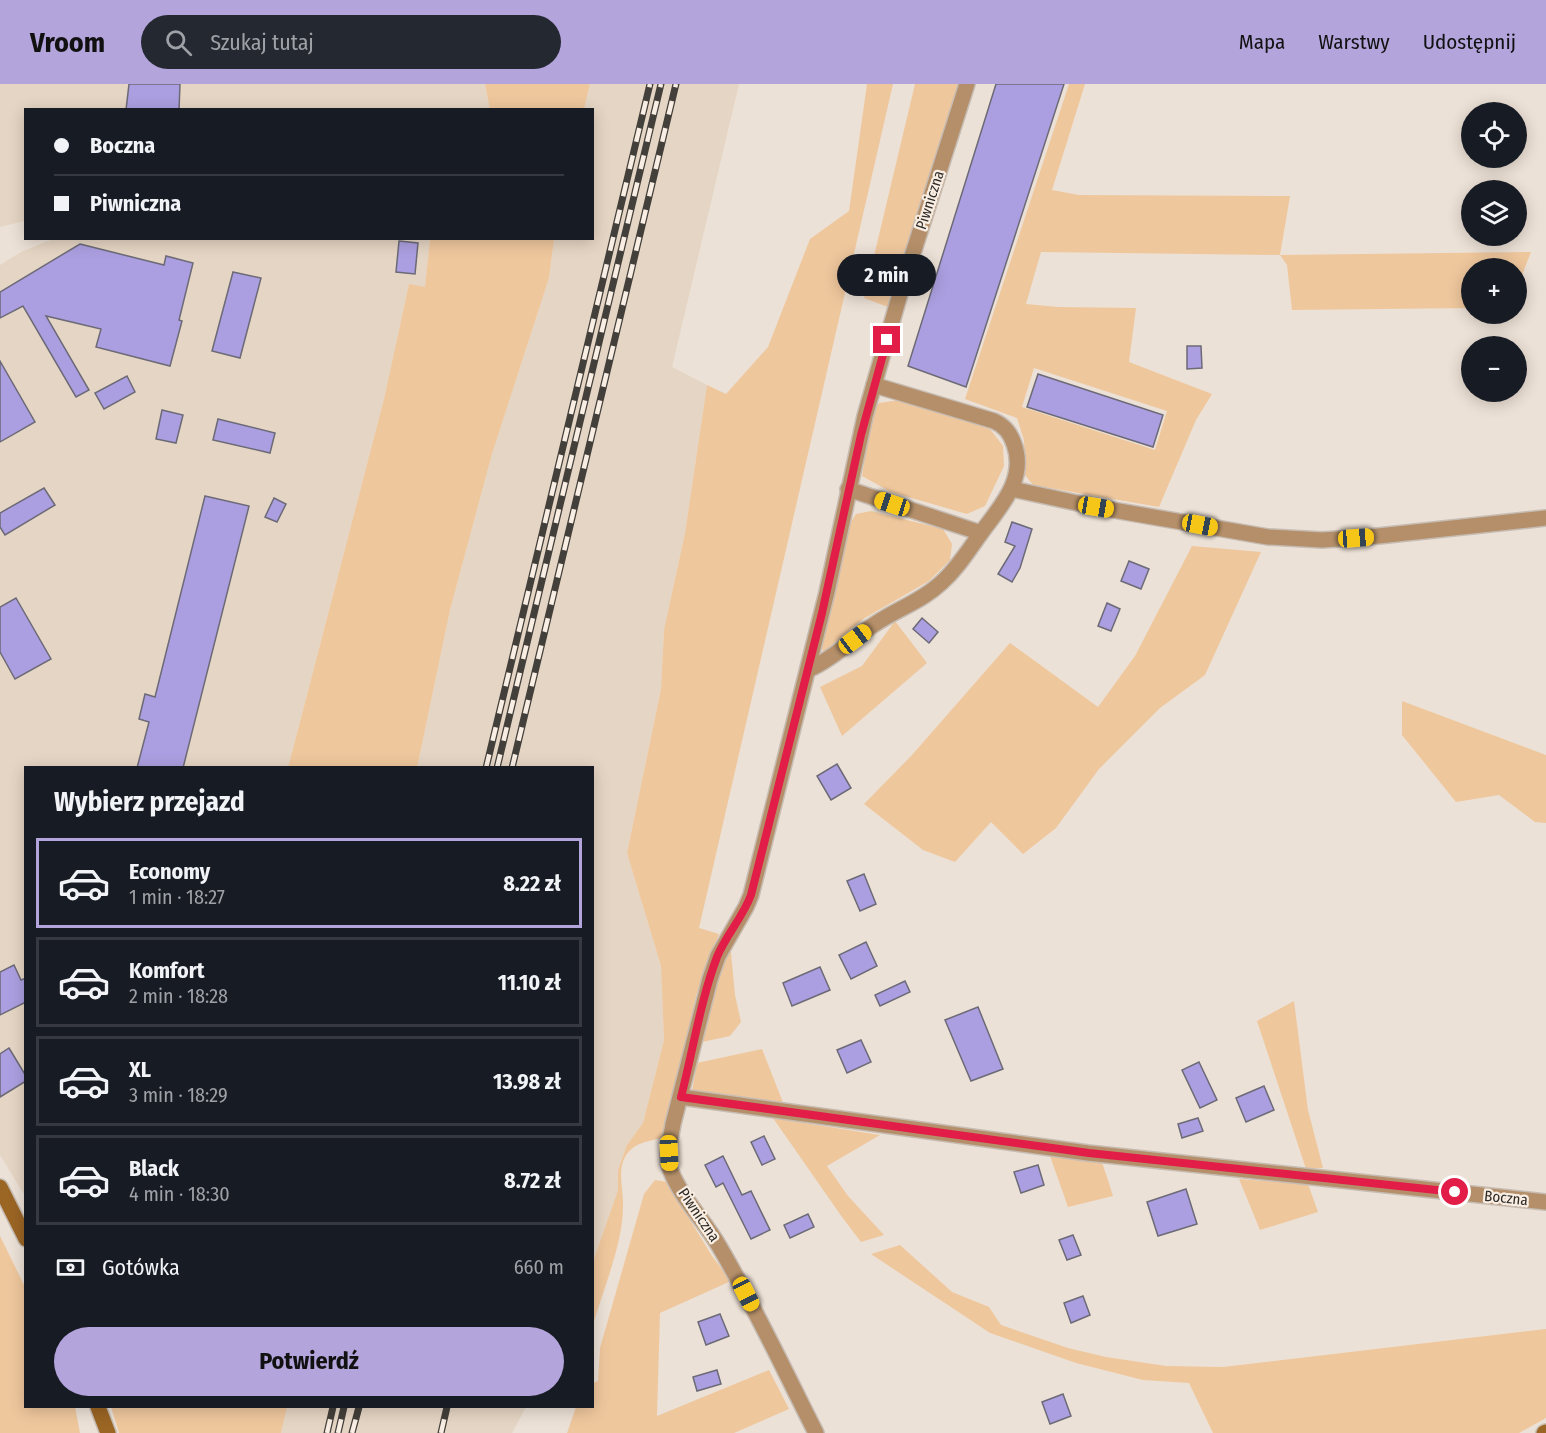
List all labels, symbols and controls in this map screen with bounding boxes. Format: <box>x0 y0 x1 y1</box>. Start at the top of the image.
search box <box>141 15 561 69</box>
text: Vroom <box>30 26 105 59</box>
icon: search <box>162 26 195 59</box>
text: Szukaj tutaj <box>210 29 314 56</box>
text: Mapa <box>1239 29 1285 55</box>
text: Warstwy <box>1318 29 1390 55</box>
text: Udostępnij <box>1423 29 1516 55</box>
map controls <box>1461 102 1527 402</box>
button: locate <box>1461 102 1527 168</box>
text: Boczna <box>90 132 155 159</box>
street label: Piwniczna <box>912 168 948 232</box>
button: layers <box>1461 180 1527 246</box>
text: Piwniczna <box>90 190 181 217</box>
callout: 2 min <box>838 253 936 295</box>
button: + <box>1461 258 1527 324</box>
text: 2 min <box>864 263 909 287</box>
route end <box>873 326 900 353</box>
button: − <box>1461 336 1527 402</box>
car <box>872 490 912 518</box>
car <box>1077 495 1115 519</box>
car <box>1181 513 1219 537</box>
car <box>1337 528 1375 548</box>
car <box>835 621 875 657</box>
text: Wybierz przejazd <box>54 786 245 818</box>
icon: car <box>57 856 111 910</box>
text: Economy <box>129 858 210 885</box>
text: 8.22 zł <box>503 870 561 897</box>
text: 1 min · 18:27 <box>129 885 225 909</box>
icon: car <box>57 955 111 1009</box>
text: Komfort <box>129 957 204 984</box>
text: 11.10 zł <box>498 969 561 996</box>
text: 2 min · 18:28 <box>129 984 228 1008</box>
icon: car <box>57 1054 111 1108</box>
text: XL <box>129 1056 151 1083</box>
text: 13.98 zł <box>493 1068 561 1095</box>
text: 3 min · 18:29 <box>129 1083 228 1107</box>
car <box>659 1135 679 1171</box>
icon: car <box>57 1153 111 1207</box>
text: Black <box>129 1155 179 1182</box>
text: 8.72 zł <box>504 1167 561 1194</box>
route start <box>1441 1178 1468 1205</box>
text: 4 min · 18:30 <box>129 1182 230 1206</box>
street label: Piwniczna <box>675 1185 723 1245</box>
street label: Boczna <box>1483 1187 1529 1209</box>
icon: cash <box>54 1251 87 1284</box>
text: Gotówka <box>102 1254 180 1281</box>
text: 660 m <box>514 1255 564 1279</box>
car <box>730 1274 762 1314</box>
button: Potwierdź <box>54 1327 564 1396</box>

